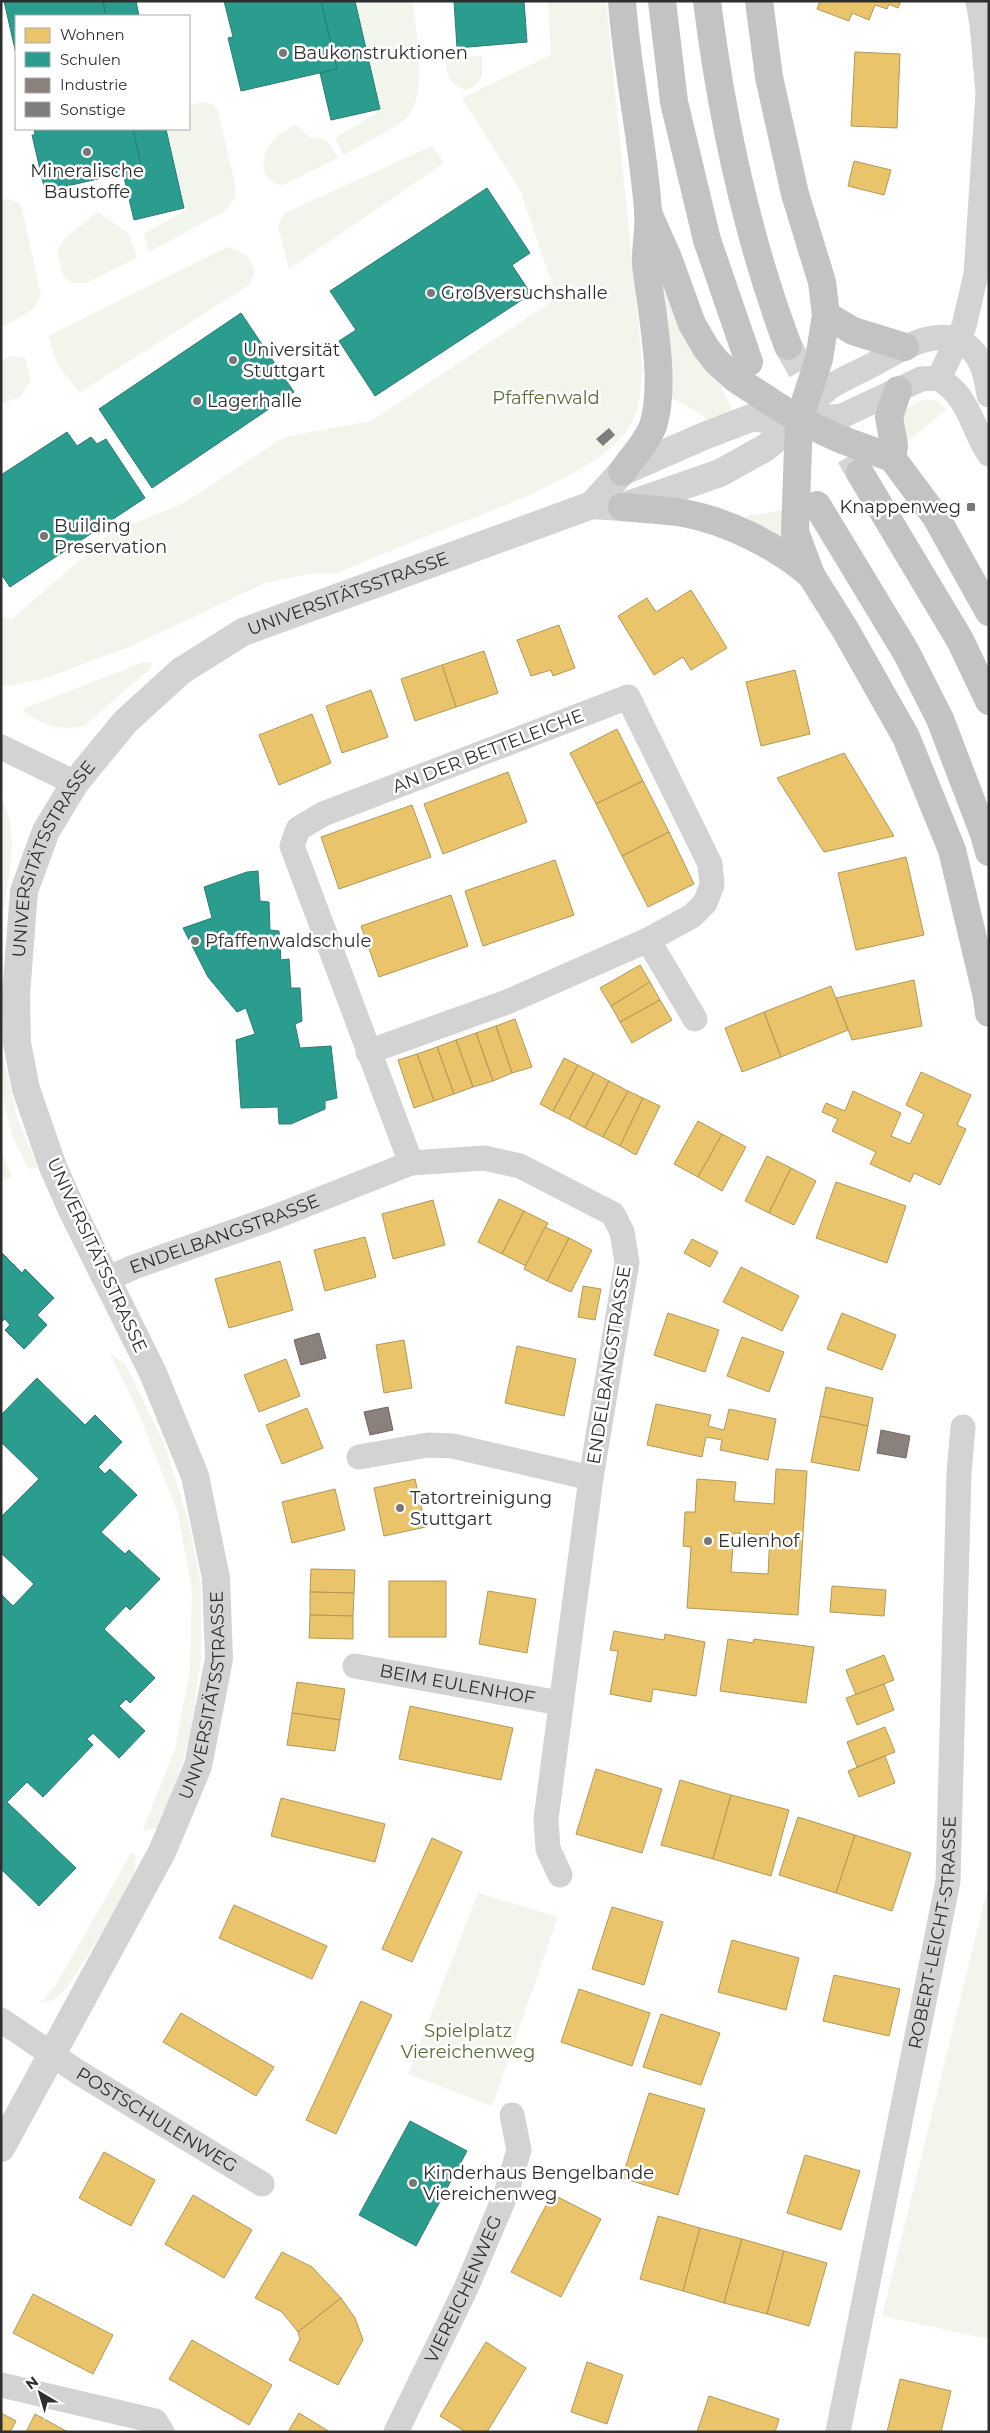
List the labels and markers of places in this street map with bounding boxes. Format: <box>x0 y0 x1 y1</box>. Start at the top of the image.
place label: Baukonstruktionen <box>293 42 468 64</box>
marker: Baukonstruktionen <box>277 47 289 59</box>
marker: Mineralische Baustoffe <box>81 146 93 158</box>
place label: Mineralische Baustoffe <box>30 160 144 203</box>
place label: Großversuchshalle <box>441 282 608 304</box>
marker: Großversuchshalle <box>425 287 437 299</box>
place label: Universität Stuttgart <box>243 339 340 382</box>
marker: Universität Stuttgart <box>227 354 239 366</box>
place label: Lagerhalle <box>207 390 302 412</box>
marker: Lagerhalle <box>191 395 203 407</box>
place label: Knappenweg <box>840 496 961 518</box>
marker: Knappenweg <box>965 501 977 513</box>
place label: Building Preservation <box>54 515 167 558</box>
marker: Building Preservation <box>38 530 50 542</box>
place label: Pfaffenwaldschule <box>205 930 371 952</box>
marker: Pfaffenwaldschule <box>189 935 201 947</box>
place label: Tatortreinigung Stuttgart <box>410 1487 552 1530</box>
marker: Tatortreinigung Stuttgart <box>394 1502 406 1514</box>
place label: Eulenhof <box>718 1530 800 1552</box>
marker: Eulenhof <box>702 1535 714 1547</box>
place label: Kinderhaus Bengelbande Viereichenweg <box>423 2162 654 2205</box>
marker: Kinderhaus Bengelbande Viereichenweg <box>407 2177 419 2189</box>

